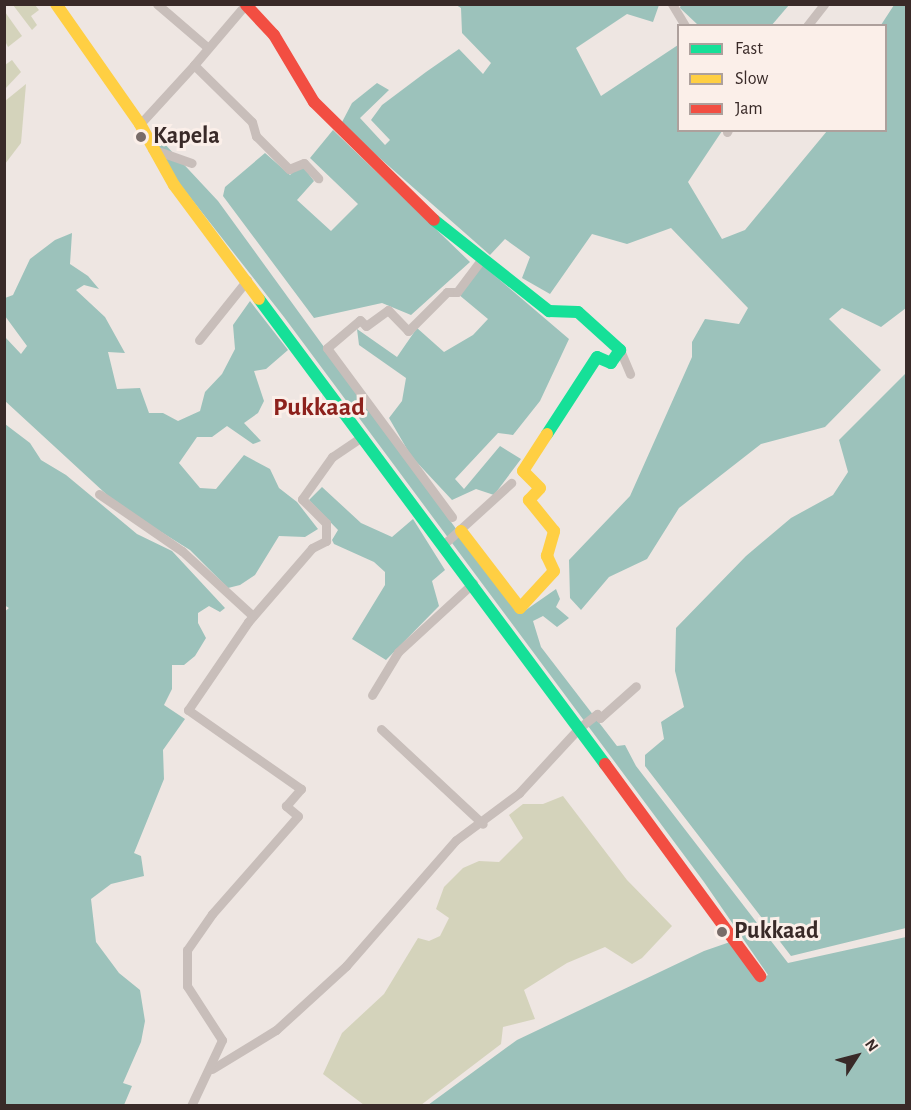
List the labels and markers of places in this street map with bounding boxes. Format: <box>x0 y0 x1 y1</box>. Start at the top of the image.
place label: Kapela <box>153 123 220 151</box>
marker: Kapela <box>134 130 148 144</box>
place label: Pukkaad <box>734 918 819 946</box>
marker: Pukkaad <box>715 925 729 939</box>

